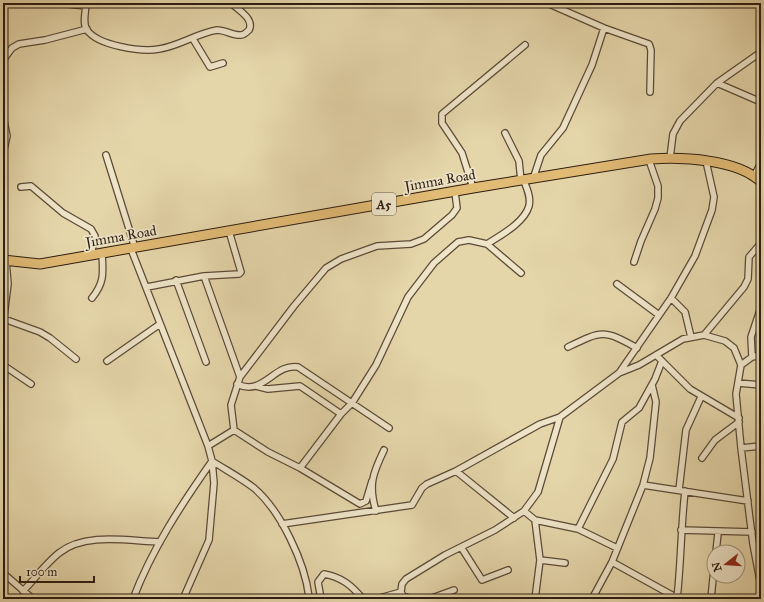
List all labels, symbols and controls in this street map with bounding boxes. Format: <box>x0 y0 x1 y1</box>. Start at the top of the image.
street label: Jimma Road <box>401 166 477 196</box>
road number: A5 <box>372 193 396 215</box>
street label: Jimma Road <box>82 222 158 252</box>
north arrow <box>706 544 746 584</box>
scale bar <box>20 558 94 584</box>
text: N <box>709 560 724 573</box>
text: 100 m <box>26 565 57 579</box>

